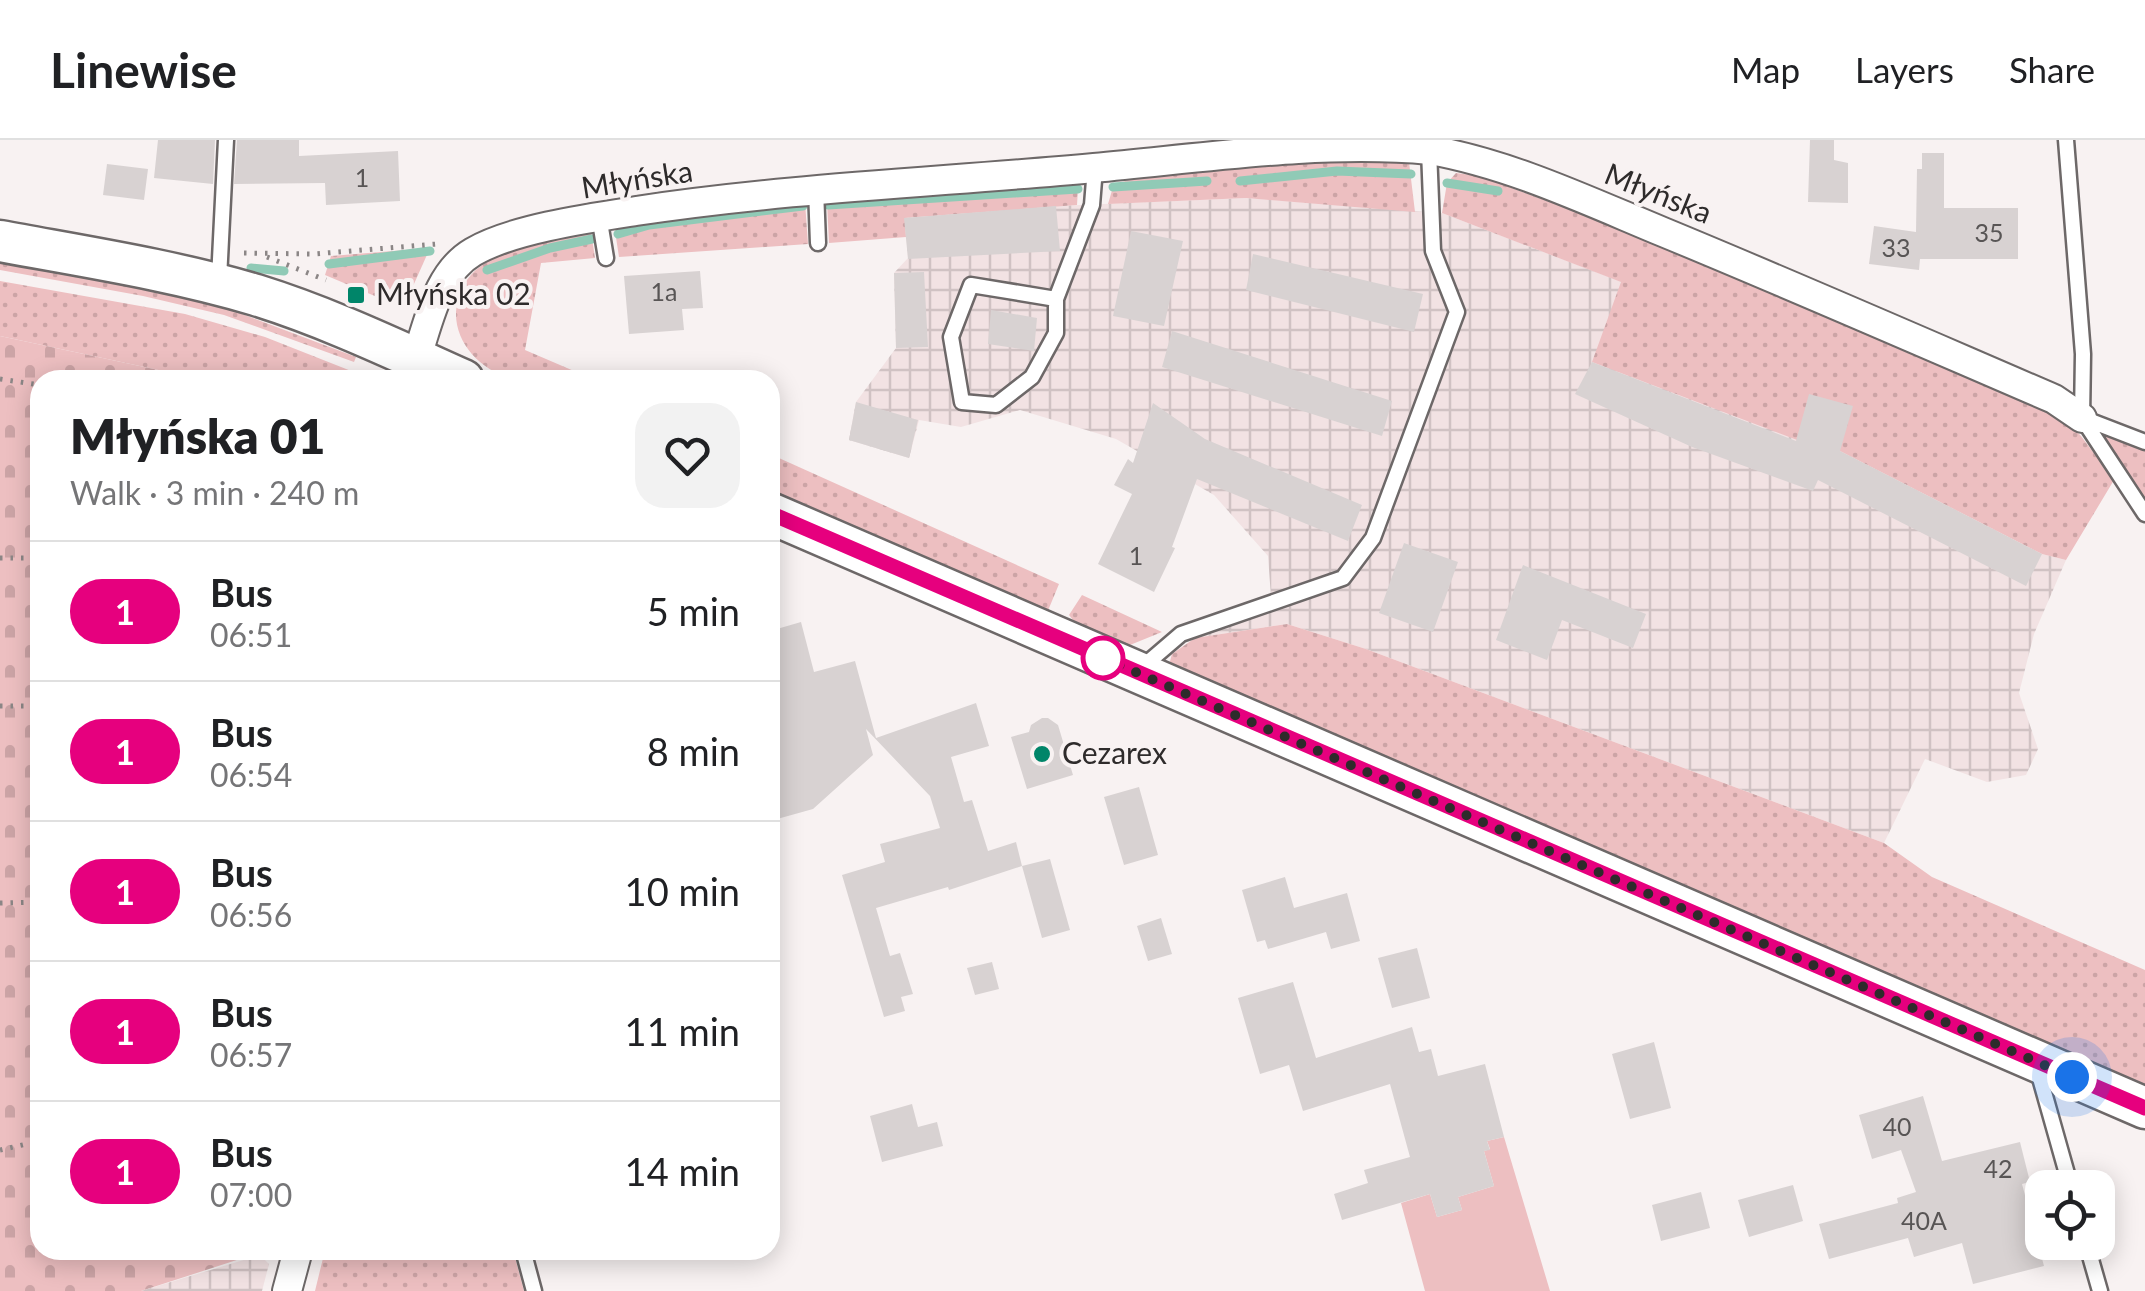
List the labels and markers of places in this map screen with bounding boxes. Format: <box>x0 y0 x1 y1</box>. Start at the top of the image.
place label: Młyńska 02 <box>376 275 531 311</box>
marker: Młyńska 02 <box>345 284 367 306</box>
unlabelled marker <box>1082 637 1124 679</box>
place label: Cezarex <box>1062 734 1167 770</box>
marker: Cezarex <box>1031 743 1053 765</box>

